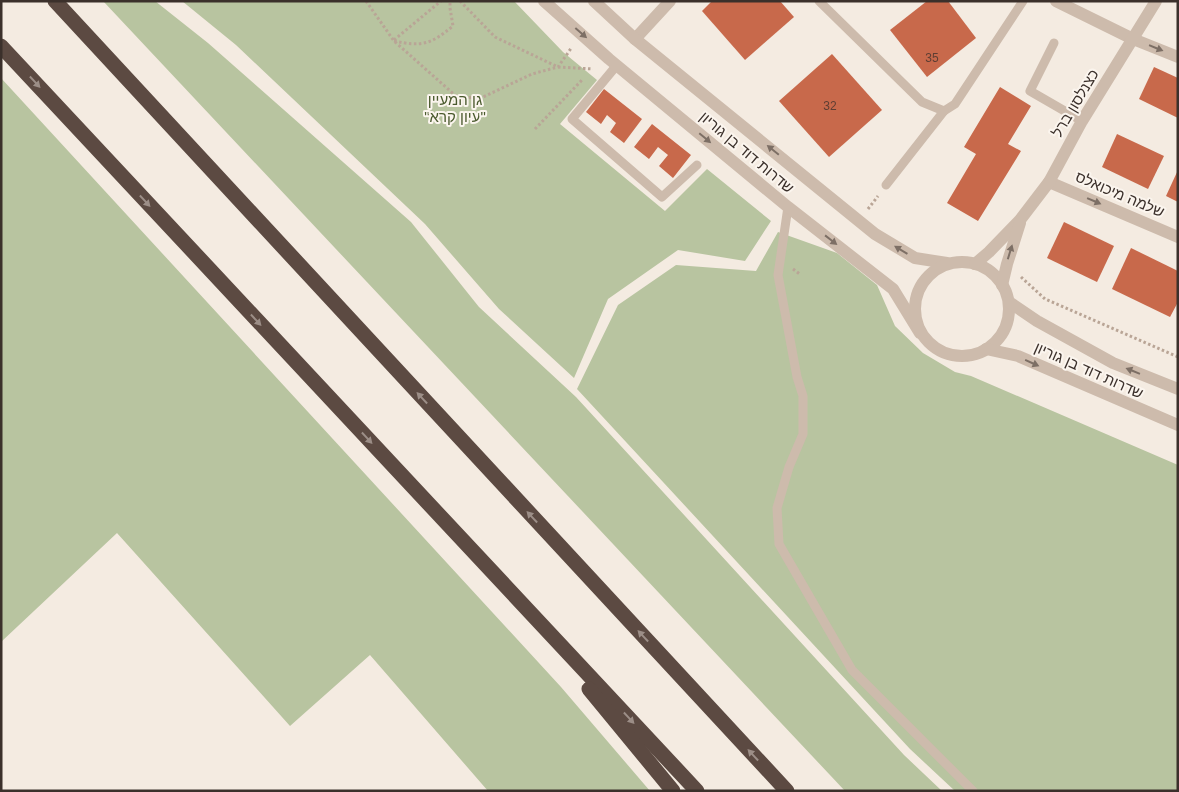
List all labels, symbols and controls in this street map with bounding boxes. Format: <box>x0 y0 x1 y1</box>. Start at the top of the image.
one-way arrow <box>574 28 587 39</box>
one-way arrow <box>1148 45 1163 52</box>
house number: 35 <box>925 51 939 65</box>
street label: כצנלסון ברל <box>1048 66 1102 140</box>
one-way arrow <box>29 76 40 88</box>
park label: גן המעיין "עיון קרא" <box>424 91 486 125</box>
house number: 32 <box>823 99 837 113</box>
street label: שדרות דוד בן גוריון <box>697 108 797 196</box>
one-way arrow <box>699 132 711 143</box>
one-way arrow <box>767 145 780 156</box>
street label: שלמה מיכואלס <box>1073 168 1167 220</box>
one-way arrow <box>139 194 151 206</box>
one-way arrow <box>1087 197 1102 205</box>
one-way arrow <box>824 235 837 246</box>
one-way arrow <box>895 245 908 254</box>
one-way arrow <box>1007 245 1015 260</box>
one-way arrow <box>250 313 262 325</box>
street label: שדרות דוד בן גוריון <box>1032 338 1146 402</box>
one-way arrow <box>1025 359 1039 367</box>
one-way arrow <box>1125 367 1140 374</box>
one-way arrow <box>416 392 428 404</box>
one-way arrow <box>361 432 373 444</box>
one-way arrow <box>526 511 538 523</box>
one-way arrow <box>637 631 649 643</box>
one-way arrow <box>623 711 634 724</box>
one-way arrow <box>747 750 759 762</box>

